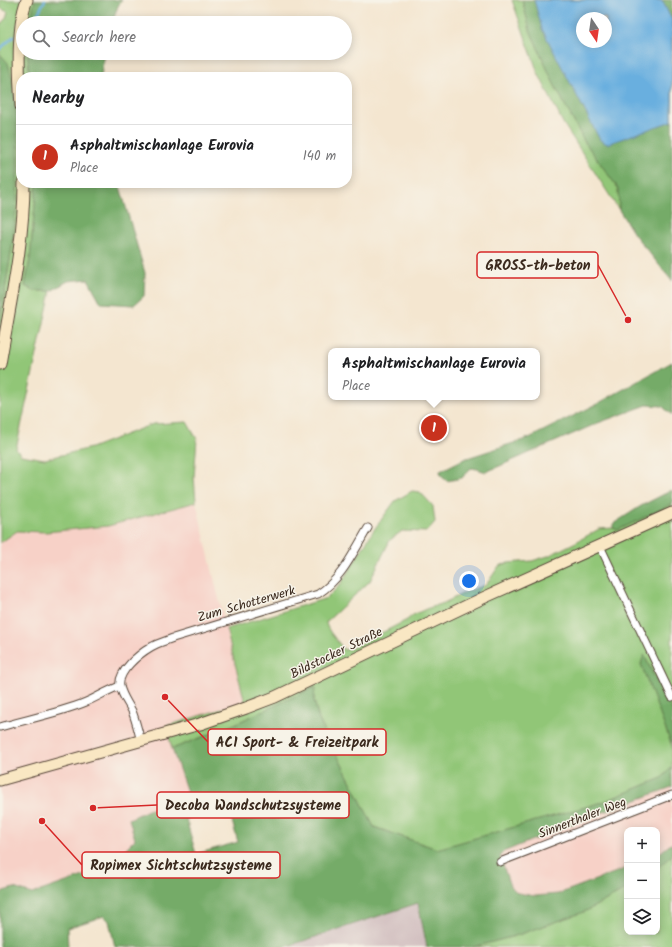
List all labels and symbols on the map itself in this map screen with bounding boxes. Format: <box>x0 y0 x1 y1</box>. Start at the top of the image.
north arrow <box>576 12 612 48</box>
callout: GROSS-th-beton <box>477 252 598 278</box>
text: GROSS-th-beton <box>485 255 591 277</box>
pin: 1 <box>421 413 447 443</box>
your location <box>459 571 479 591</box>
street label: Zum Schotterwerk <box>195 580 299 628</box>
street label: Bildstocker Straße <box>287 622 387 685</box>
callout: AC1 Sport- & Freizeitpark <box>208 729 386 755</box>
text: AC1 Sport- & Freizeitpark <box>216 732 379 754</box>
callout: Decoba Wandschutzsysteme <box>157 792 349 818</box>
street label: Sinnerthaler Weg <box>535 792 630 845</box>
text: Decoba Wandschutzsysteme <box>165 795 341 817</box>
callout: Ropimex Sichtschutzsysteme <box>82 852 280 878</box>
text: Ropimex Sichtschutzsysteme <box>90 855 272 877</box>

